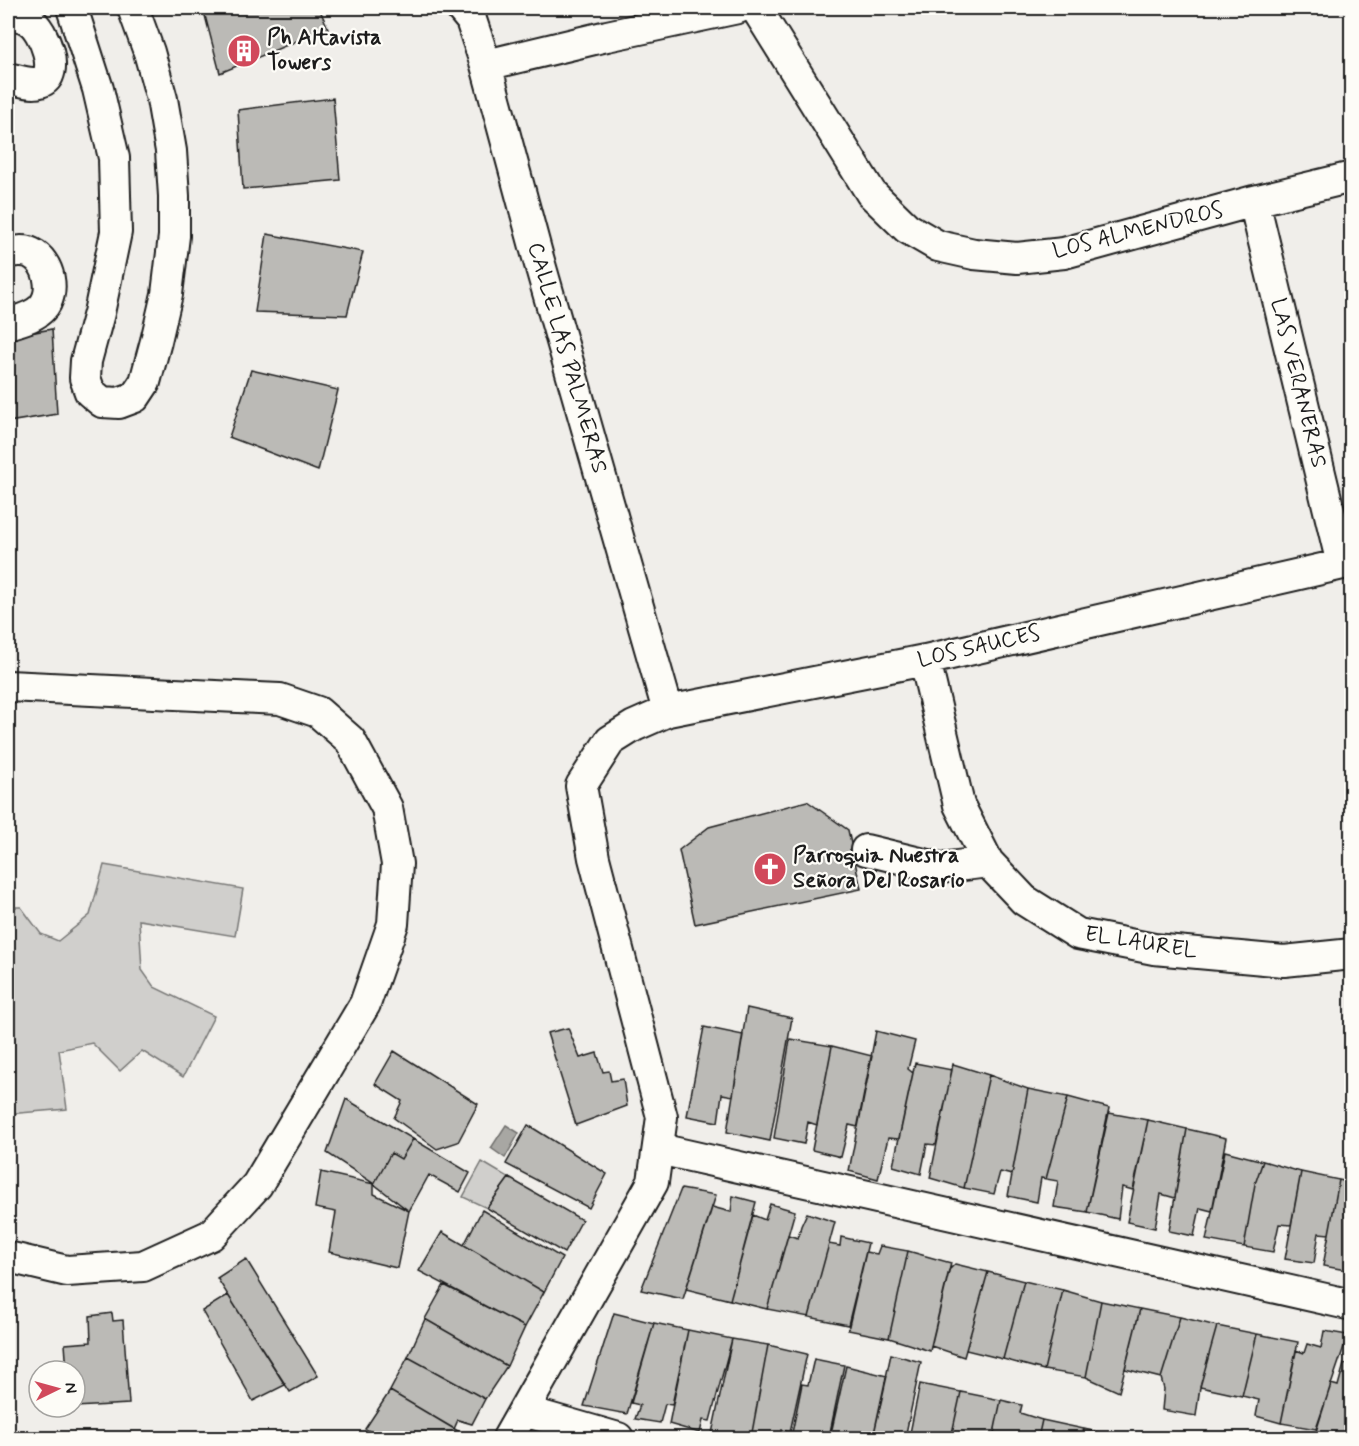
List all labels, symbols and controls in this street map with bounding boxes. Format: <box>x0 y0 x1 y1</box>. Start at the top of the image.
place label: Ph Altavista Towers <box>267 24 381 77</box>
building icon: Ph Altavista Towers <box>226 33 262 69</box>
street label: LOS ALMENDROS <box>1050 196 1226 266</box>
street label: CALLE LAS PALMERAS <box>521 239 613 477</box>
street label: LAS VERANERAS <box>1263 295 1333 471</box>
street label: LOS SAUCES <box>915 619 1043 675</box>
place label: Parroquia Nuestra Señora Del Rosario <box>793 842 965 895</box>
church icon: Parroquia Nuestra Señora Del Rosario <box>752 851 788 887</box>
street label: EL LAUREL <box>1083 920 1200 966</box>
north arrow <box>27 1359 87 1419</box>
text: N <box>60 1382 81 1394</box>

